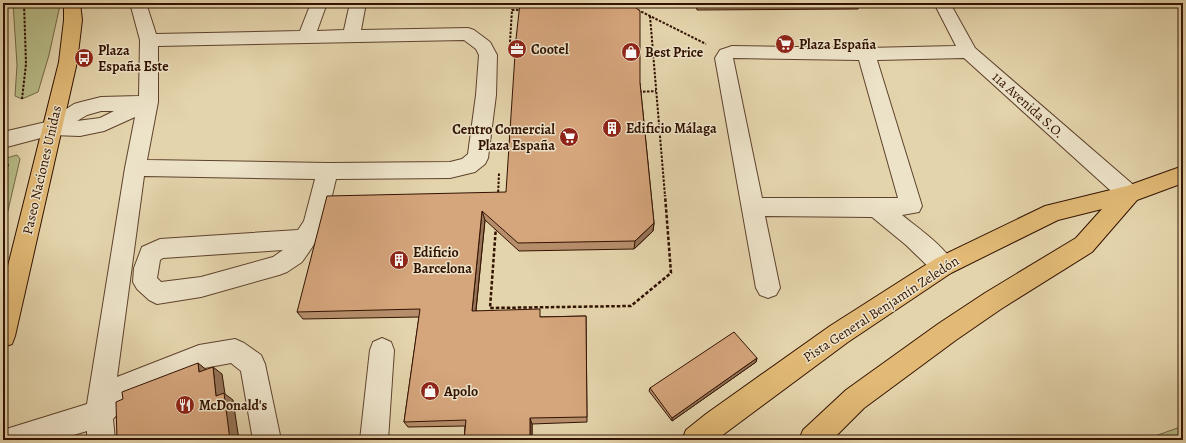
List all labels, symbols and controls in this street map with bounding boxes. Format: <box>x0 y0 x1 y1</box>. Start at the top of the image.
supermarket icon: Plaza España <box>774 33 796 55</box>
place label: Plaza España <box>799 35 876 54</box>
office icon: Cootel <box>506 38 528 60</box>
place label: Cootel <box>531 40 569 59</box>
place label: Plaza España Este <box>98 41 169 76</box>
shop icon: Best Price <box>620 41 642 63</box>
place label: Best Price <box>645 43 704 62</box>
bus stop icon: Plaza España Este <box>73 47 95 69</box>
street label: 11a Avenida S.O. <box>988 68 1068 142</box>
street label: Paseo Naciones Unidas <box>18 104 66 236</box>
building icon: Edificio Málaga <box>601 117 623 139</box>
place label: Edificio Málaga <box>626 119 717 138</box>
place label: Centro Comercial Plaza España <box>452 120 555 155</box>
supermarket icon: Centro Comercial Plaza España <box>558 126 580 148</box>
place label: Edificio Barcelona <box>413 243 472 278</box>
building icon: Edificio Barcelona <box>388 249 410 271</box>
street label: Pista General Benjamín Zeledón <box>799 251 963 367</box>
shop icon: Apolo <box>419 380 441 402</box>
place label: Apolo <box>443 382 478 401</box>
restaurant icon: McDonald's <box>174 394 196 416</box>
place label: McDonald's <box>199 396 267 415</box>

